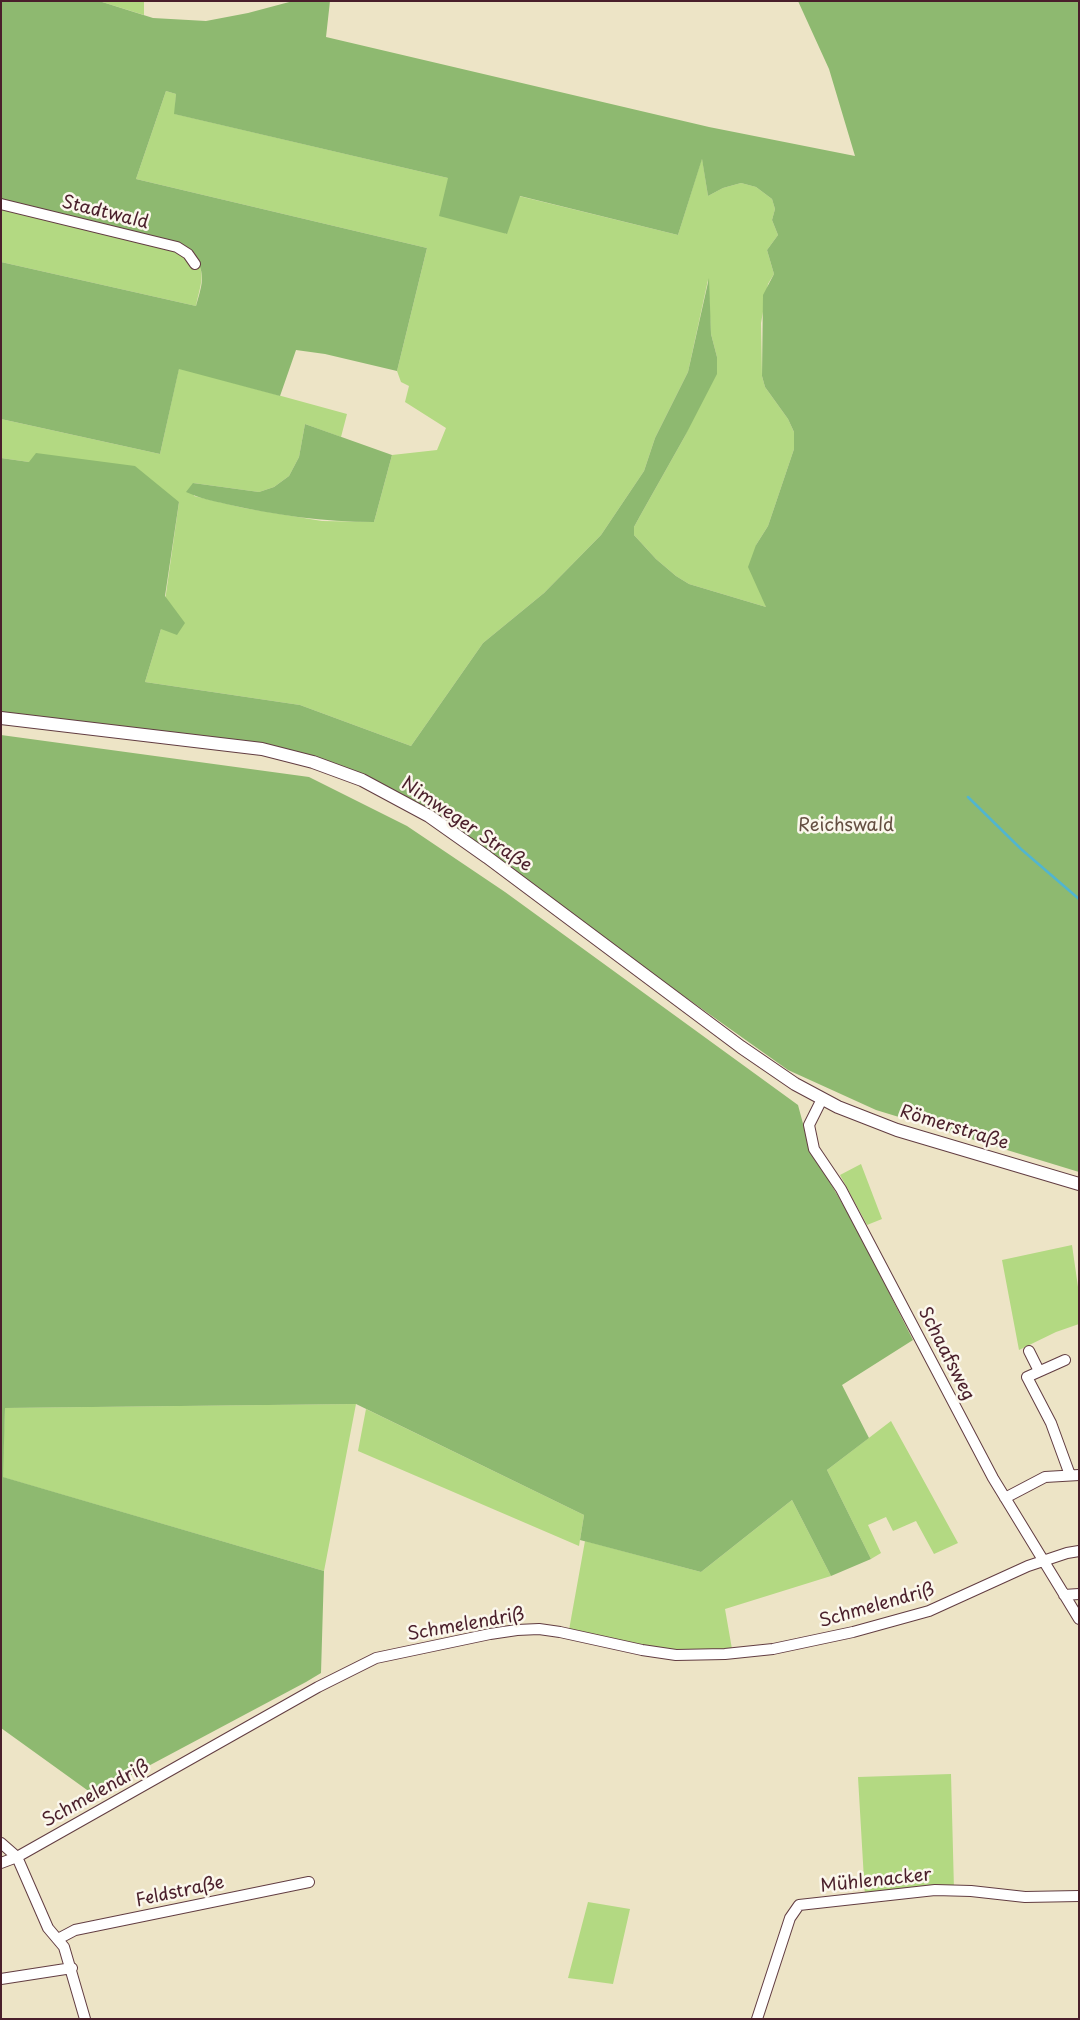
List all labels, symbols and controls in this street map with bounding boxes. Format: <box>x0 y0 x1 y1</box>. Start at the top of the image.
street label: Stadtwald <box>59 192 151 234</box>
street label: Nimweger Straße <box>396 773 536 877</box>
park label: Reichswald <box>798 815 894 837</box>
street label: Römerstraße <box>897 1101 1011 1155</box>
street label: Schaafsweg <box>913 1304 979 1404</box>
street label: Schmelendriß <box>817 1579 937 1633</box>
street label: Schmelendriß <box>405 1604 527 1646</box>
street label: Schmelendriß <box>39 1756 153 1832</box>
street label: Mühlenacker <box>819 1864 933 1898</box>
street label: Feldstraße <box>134 1872 226 1912</box>

